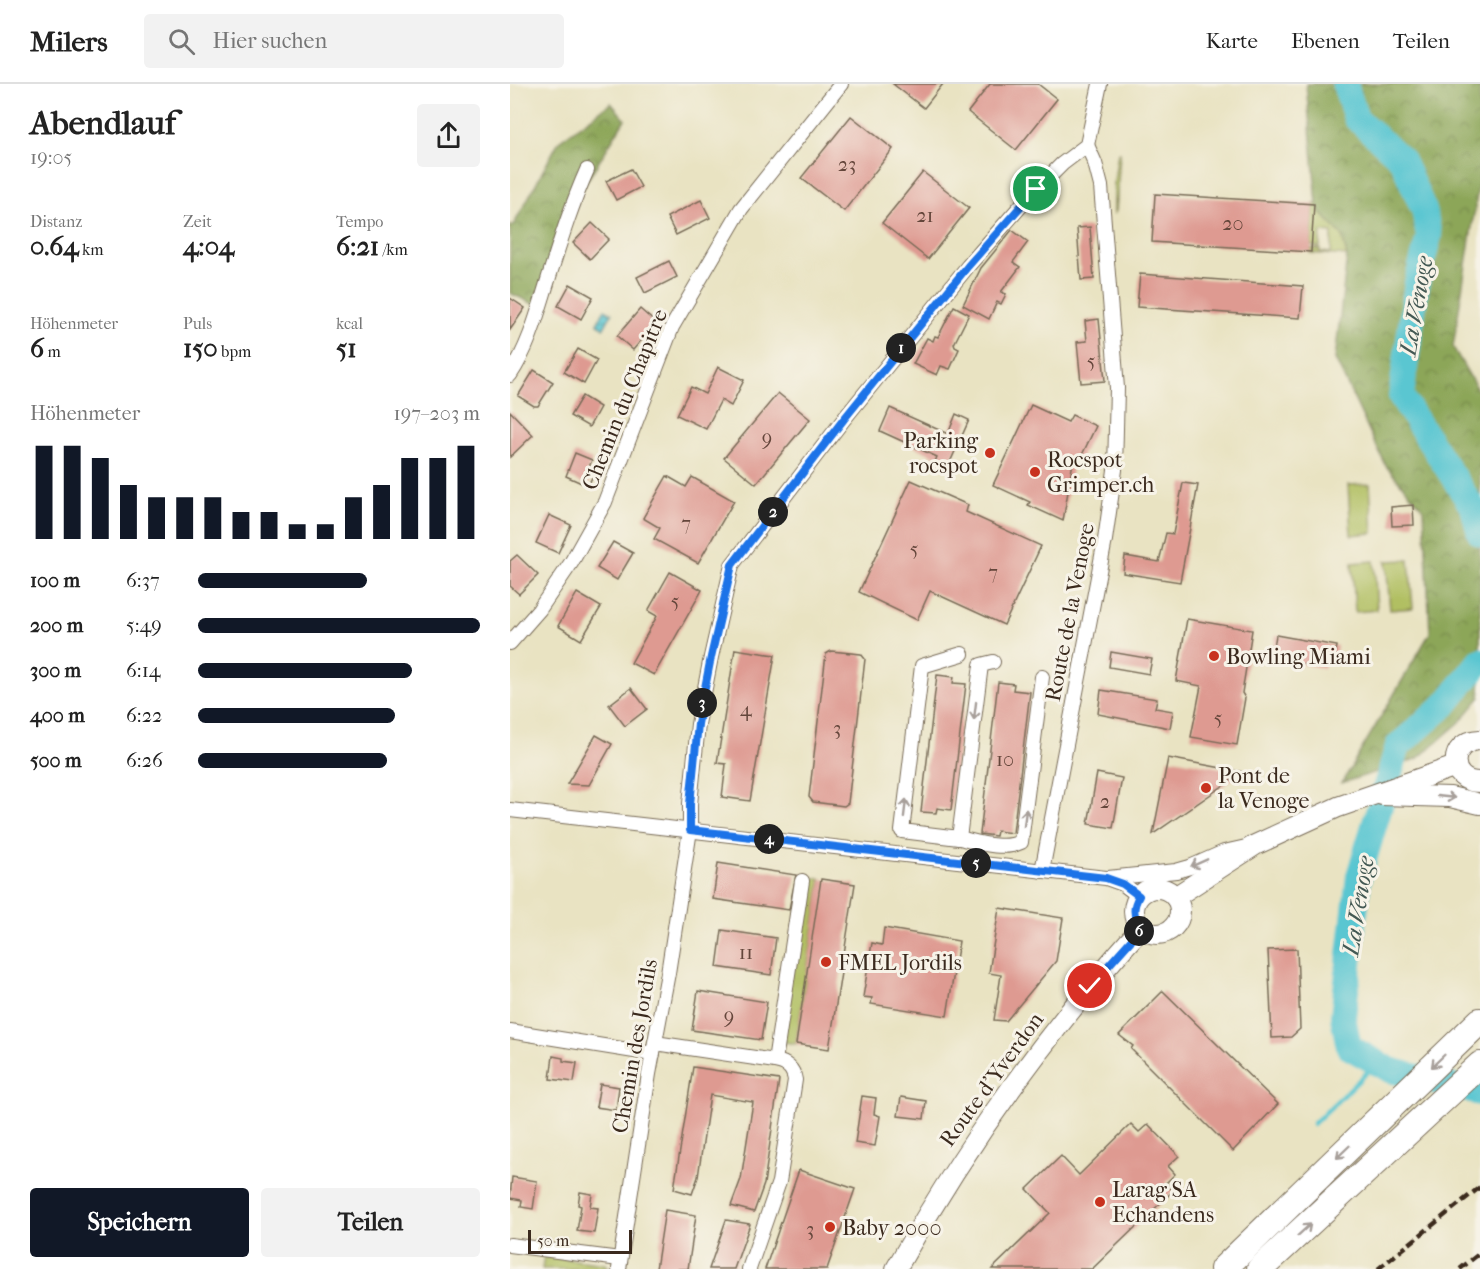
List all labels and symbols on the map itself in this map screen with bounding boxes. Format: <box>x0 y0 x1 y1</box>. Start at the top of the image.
house number: 23 <box>838 153 856 176</box>
pin <box>1010 163 1061 214</box>
house number: 21 <box>916 204 934 227</box>
house number: 20 <box>1222 212 1244 235</box>
water label: La Venoge <box>1393 253 1439 360</box>
street label: Chemin du Chapitre <box>577 305 673 494</box>
pin: 1 <box>886 333 916 363</box>
house number: 5 <box>1087 350 1095 373</box>
house number: 9 <box>762 427 772 450</box>
place label: Parking rocspot <box>903 428 978 479</box>
marker: Parking rocspot <box>983 446 997 460</box>
place label: Rocspot Grimper.ch <box>1047 447 1155 498</box>
marker: Rocspot Grimper.ch <box>1028 465 1042 479</box>
pin: 2 <box>758 497 788 527</box>
house number: 7 <box>681 512 691 535</box>
street label: Route de la Venoge <box>1040 521 1100 704</box>
house number: 5 <box>910 538 918 561</box>
house number: 7 <box>988 561 998 584</box>
house number: 5 <box>671 590 679 613</box>
place label: Bowling Miami <box>1226 644 1371 670</box>
marker: Bowling Miami <box>1207 649 1221 663</box>
pin: 3 <box>687 688 717 718</box>
house number: 4 <box>740 698 753 721</box>
one-way arrow <box>969 701 980 721</box>
house number: 5 <box>1214 707 1222 730</box>
house number: 3 <box>833 717 841 740</box>
house number: 10 <box>996 748 1014 771</box>
place label: Pont de la Venoge <box>1217 763 1310 814</box>
marker: Pont de la Venoge <box>1199 781 1213 795</box>
house number: 2 <box>1100 790 1110 813</box>
one-way arrow <box>1436 792 1456 803</box>
one-way arrow <box>899 799 910 819</box>
one-way arrow <box>1019 809 1030 828</box>
pin: 4 <box>754 824 784 854</box>
pin: 5 <box>961 848 991 878</box>
water label: La Venoge <box>1336 853 1380 960</box>
one-way arrow <box>1191 858 1209 869</box>
pin: 6 <box>1124 916 1154 946</box>
house number: 11 <box>739 941 753 964</box>
place label: FMEL Jordils <box>838 950 962 976</box>
marker: FMEL Jordils <box>819 955 833 969</box>
street label: Chemin des Jordils <box>607 957 663 1135</box>
pin <box>1064 960 1115 1011</box>
house number: 9 <box>724 1005 734 1028</box>
street label: Route d'Yverdon <box>934 1007 1049 1152</box>
one-way arrow <box>1430 1054 1445 1068</box>
one-way arrow <box>1335 1145 1350 1160</box>
place label: Larag SA Echandens <box>1112 1177 1214 1228</box>
marker: Larag SA Echandens <box>1093 1195 1107 1209</box>
place label: Baby 2000 <box>842 1215 942 1241</box>
house number: 3 <box>806 1218 814 1241</box>
marker: Baby 2000 <box>823 1220 837 1234</box>
one-way arrow <box>1296 1222 1311 1237</box>
scale bar <box>528 1227 632 1254</box>

